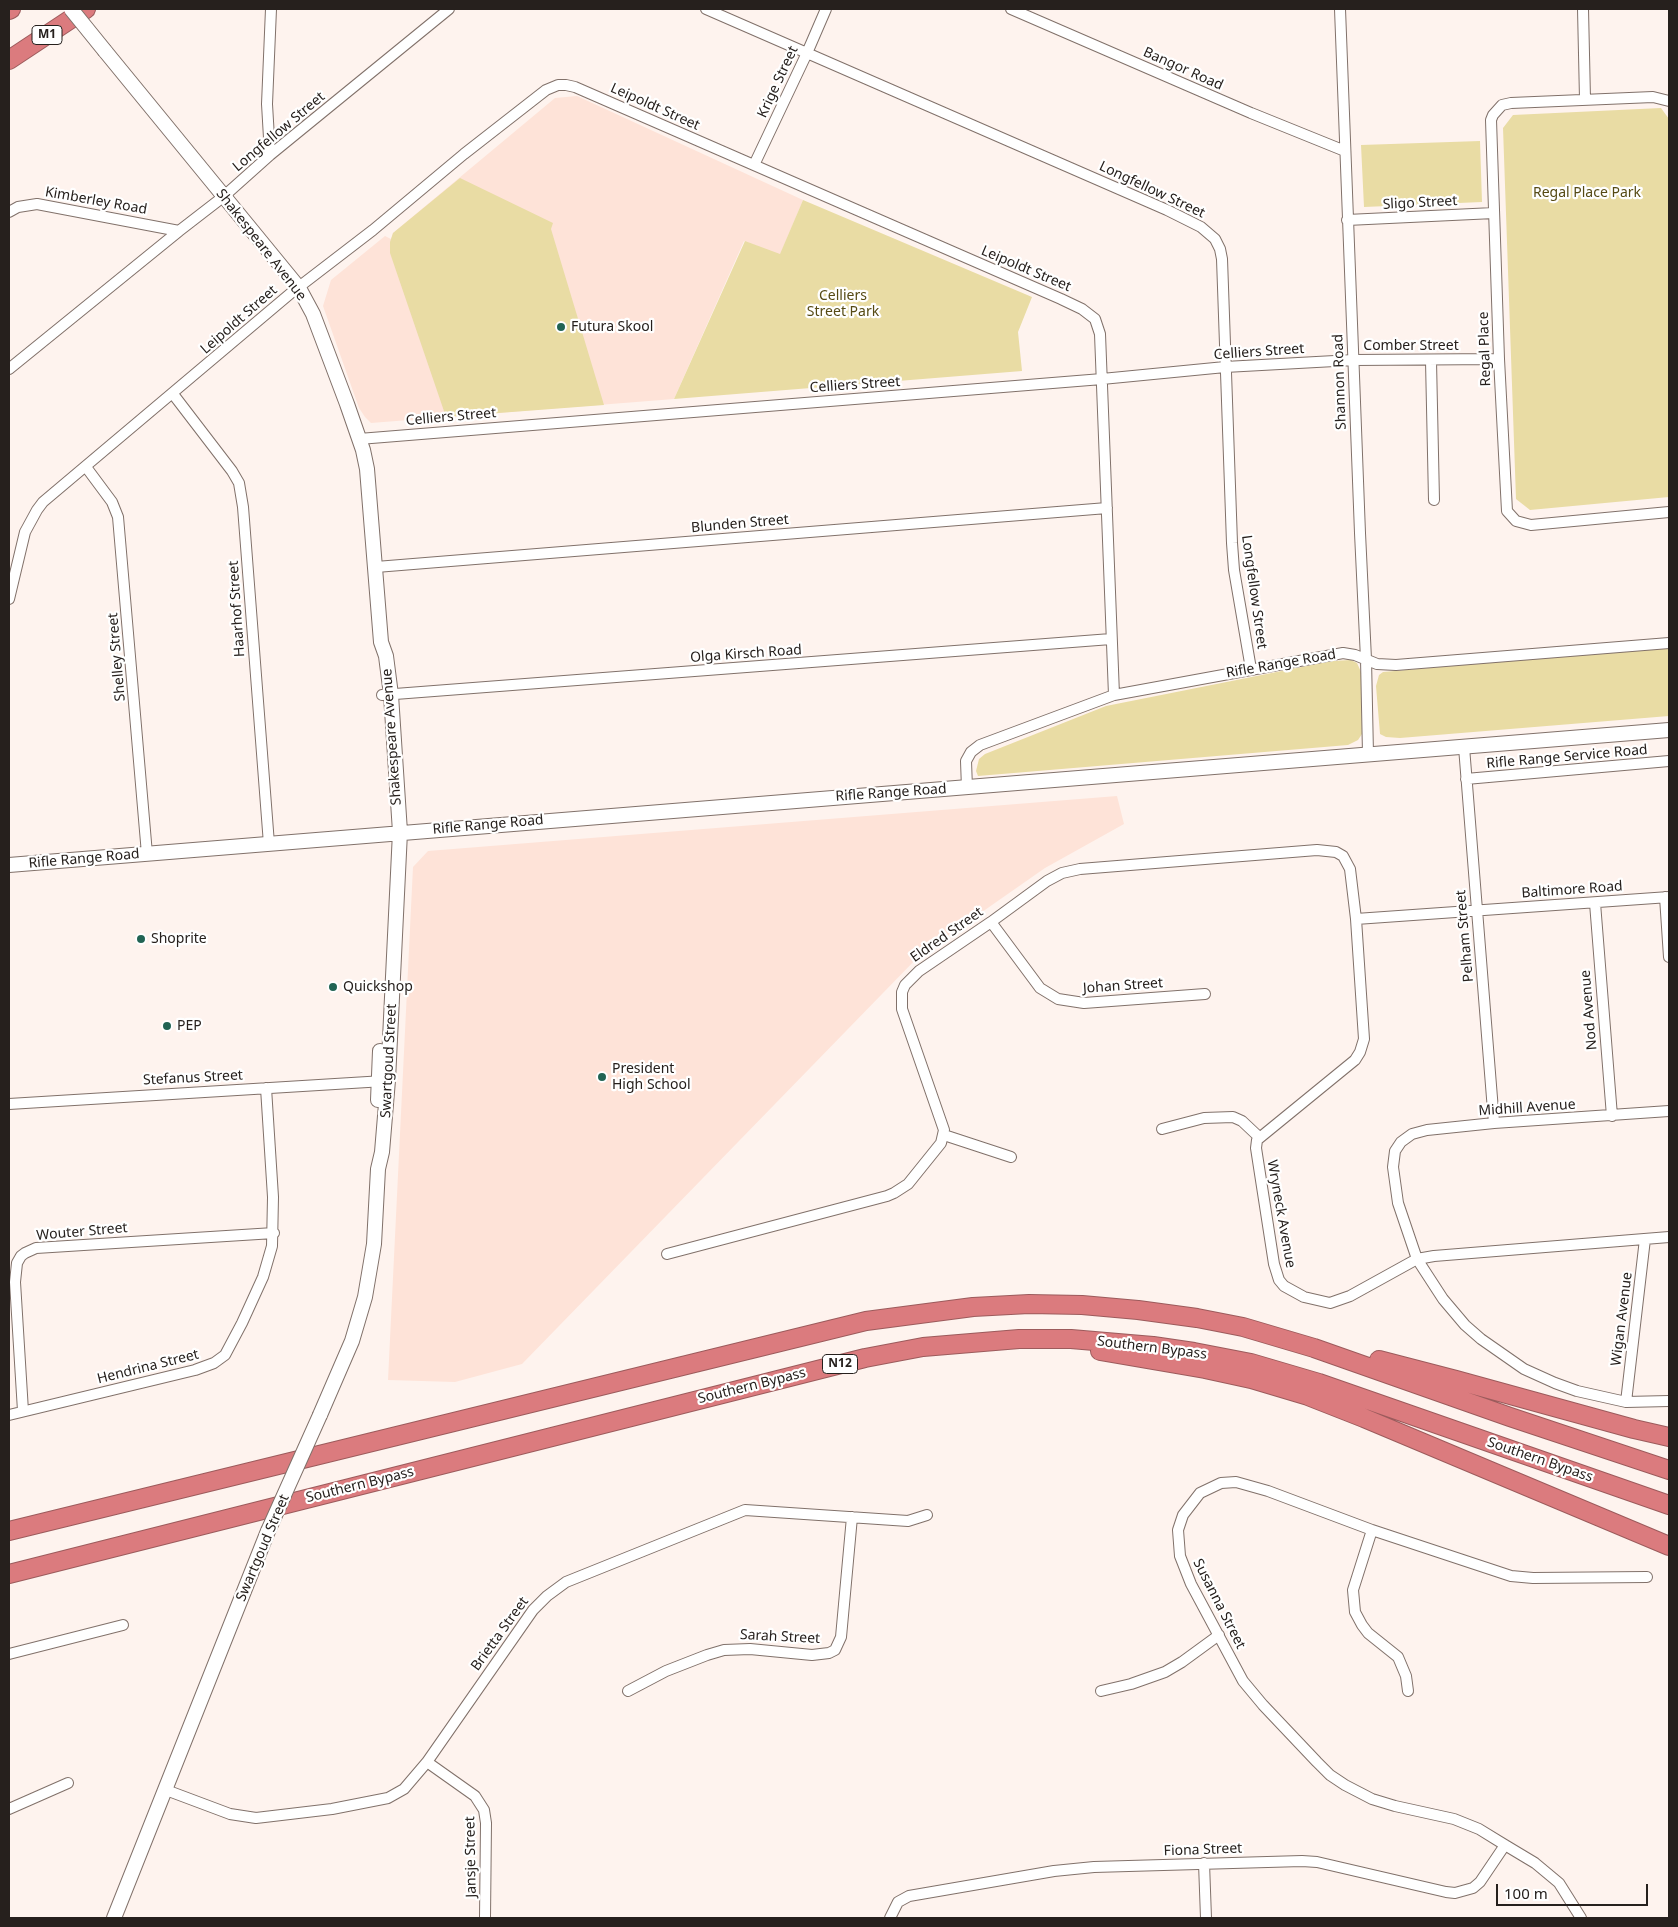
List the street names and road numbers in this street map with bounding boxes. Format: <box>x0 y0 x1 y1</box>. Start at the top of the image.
road number: M1 <box>32 26 62 44</box>
street label: Krige Street <box>754 43 802 121</box>
street label: Bangor Road <box>1140 44 1226 94</box>
street label: Leipoldt Street <box>608 80 702 134</box>
street label: Longfellow Street <box>230 89 328 175</box>
street label: Longfellow Street <box>1096 158 1208 222</box>
street label: Kimberley Road <box>44 184 148 218</box>
street label: Shakespeare Avenue <box>212 186 310 304</box>
street label: Sligo Street <box>1382 193 1458 213</box>
street label: Leipoldt Street <box>979 243 1073 295</box>
street label: Leipoldt Street <box>197 282 281 358</box>
street label: Regal Place <box>1475 311 1495 387</box>
street label: Shannon Road <box>1330 334 1350 430</box>
street label: Comber Street <box>1363 338 1459 354</box>
street label: Celliers Street <box>1213 340 1305 364</box>
street label: Celliers Street <box>809 373 901 397</box>
street label: Celliers Street <box>405 405 497 429</box>
street label: Blunden Street <box>691 511 789 537</box>
street label: Longfellow Street <box>1238 534 1270 650</box>
street label: Haarhof Street <box>225 560 249 658</box>
street label: Shelley Street <box>105 612 129 702</box>
street label: Olga Kirsch Road <box>690 642 802 666</box>
street label: Rifle Range Road <box>1225 646 1337 682</box>
street label: Shakespeare Avenue <box>379 668 405 806</box>
street label: Rifle Range Service Road <box>1486 742 1648 772</box>
street label: Rifle Range Road <box>835 781 947 805</box>
street label: Rifle Range Road <box>432 812 544 838</box>
street label: Rifle Range Road <box>28 846 140 872</box>
street label: Baltimore Road <box>1521 878 1623 902</box>
street label: Pelham Street <box>1453 889 1477 983</box>
street label: Eldred Street <box>907 904 987 966</box>
street label: Nod Avenue <box>1577 969 1601 1051</box>
street label: Johan Street <box>1082 975 1164 997</box>
street label: Swartgoud Street <box>378 1003 400 1119</box>
street label: Stefanus Street <box>143 1067 243 1089</box>
street label: Midhill Avenue <box>1478 1096 1576 1120</box>
street label: Wryneck Avenue <box>1263 1159 1299 1269</box>
street label: Wouter Street <box>36 1220 128 1244</box>
street label: Wigan Avenue <box>1608 1271 1636 1367</box>
street label: Southern Bypass <box>1096 1333 1208 1363</box>
street label: Hendrina Street <box>95 1346 201 1388</box>
road number: N12 <box>822 1355 858 1374</box>
street label: Southern Bypass <box>696 1364 808 1408</box>
street label: Southern Bypass <box>1485 1434 1595 1486</box>
street label: Southern Bypass <box>304 1463 416 1507</box>
street label: Swartgoud Street <box>233 1492 293 1604</box>
street label: Susanna Street <box>1189 1556 1249 1652</box>
street label: Brietta Street <box>468 1594 532 1674</box>
street label: Sarah Street <box>739 1627 821 1647</box>
street label: Jansje Street <box>462 1816 480 1898</box>
street label: Fiona Street <box>1163 1840 1243 1860</box>

